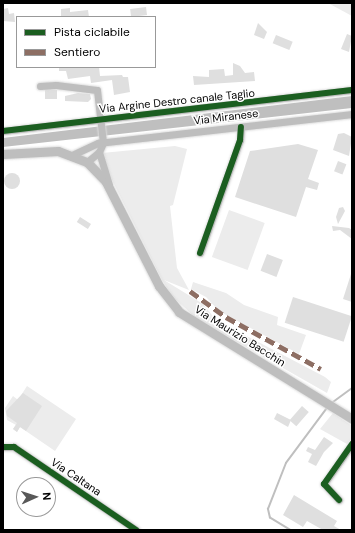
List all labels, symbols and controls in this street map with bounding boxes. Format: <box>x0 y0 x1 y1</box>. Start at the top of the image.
legend <box>16 16 156 68</box>
text: Pista ciclabile <box>54 24 130 40</box>
text: Sentiero <box>54 44 100 60</box>
street label: Via Argine Destro canale Taglio <box>99 86 255 116</box>
street label: Via Miranese <box>193 106 259 128</box>
street label: Via Maurizio Bacchin <box>192 303 288 369</box>
street label: Via Caltana <box>48 455 104 499</box>
north arrow <box>16 477 56 517</box>
text: N <box>40 492 54 501</box>

